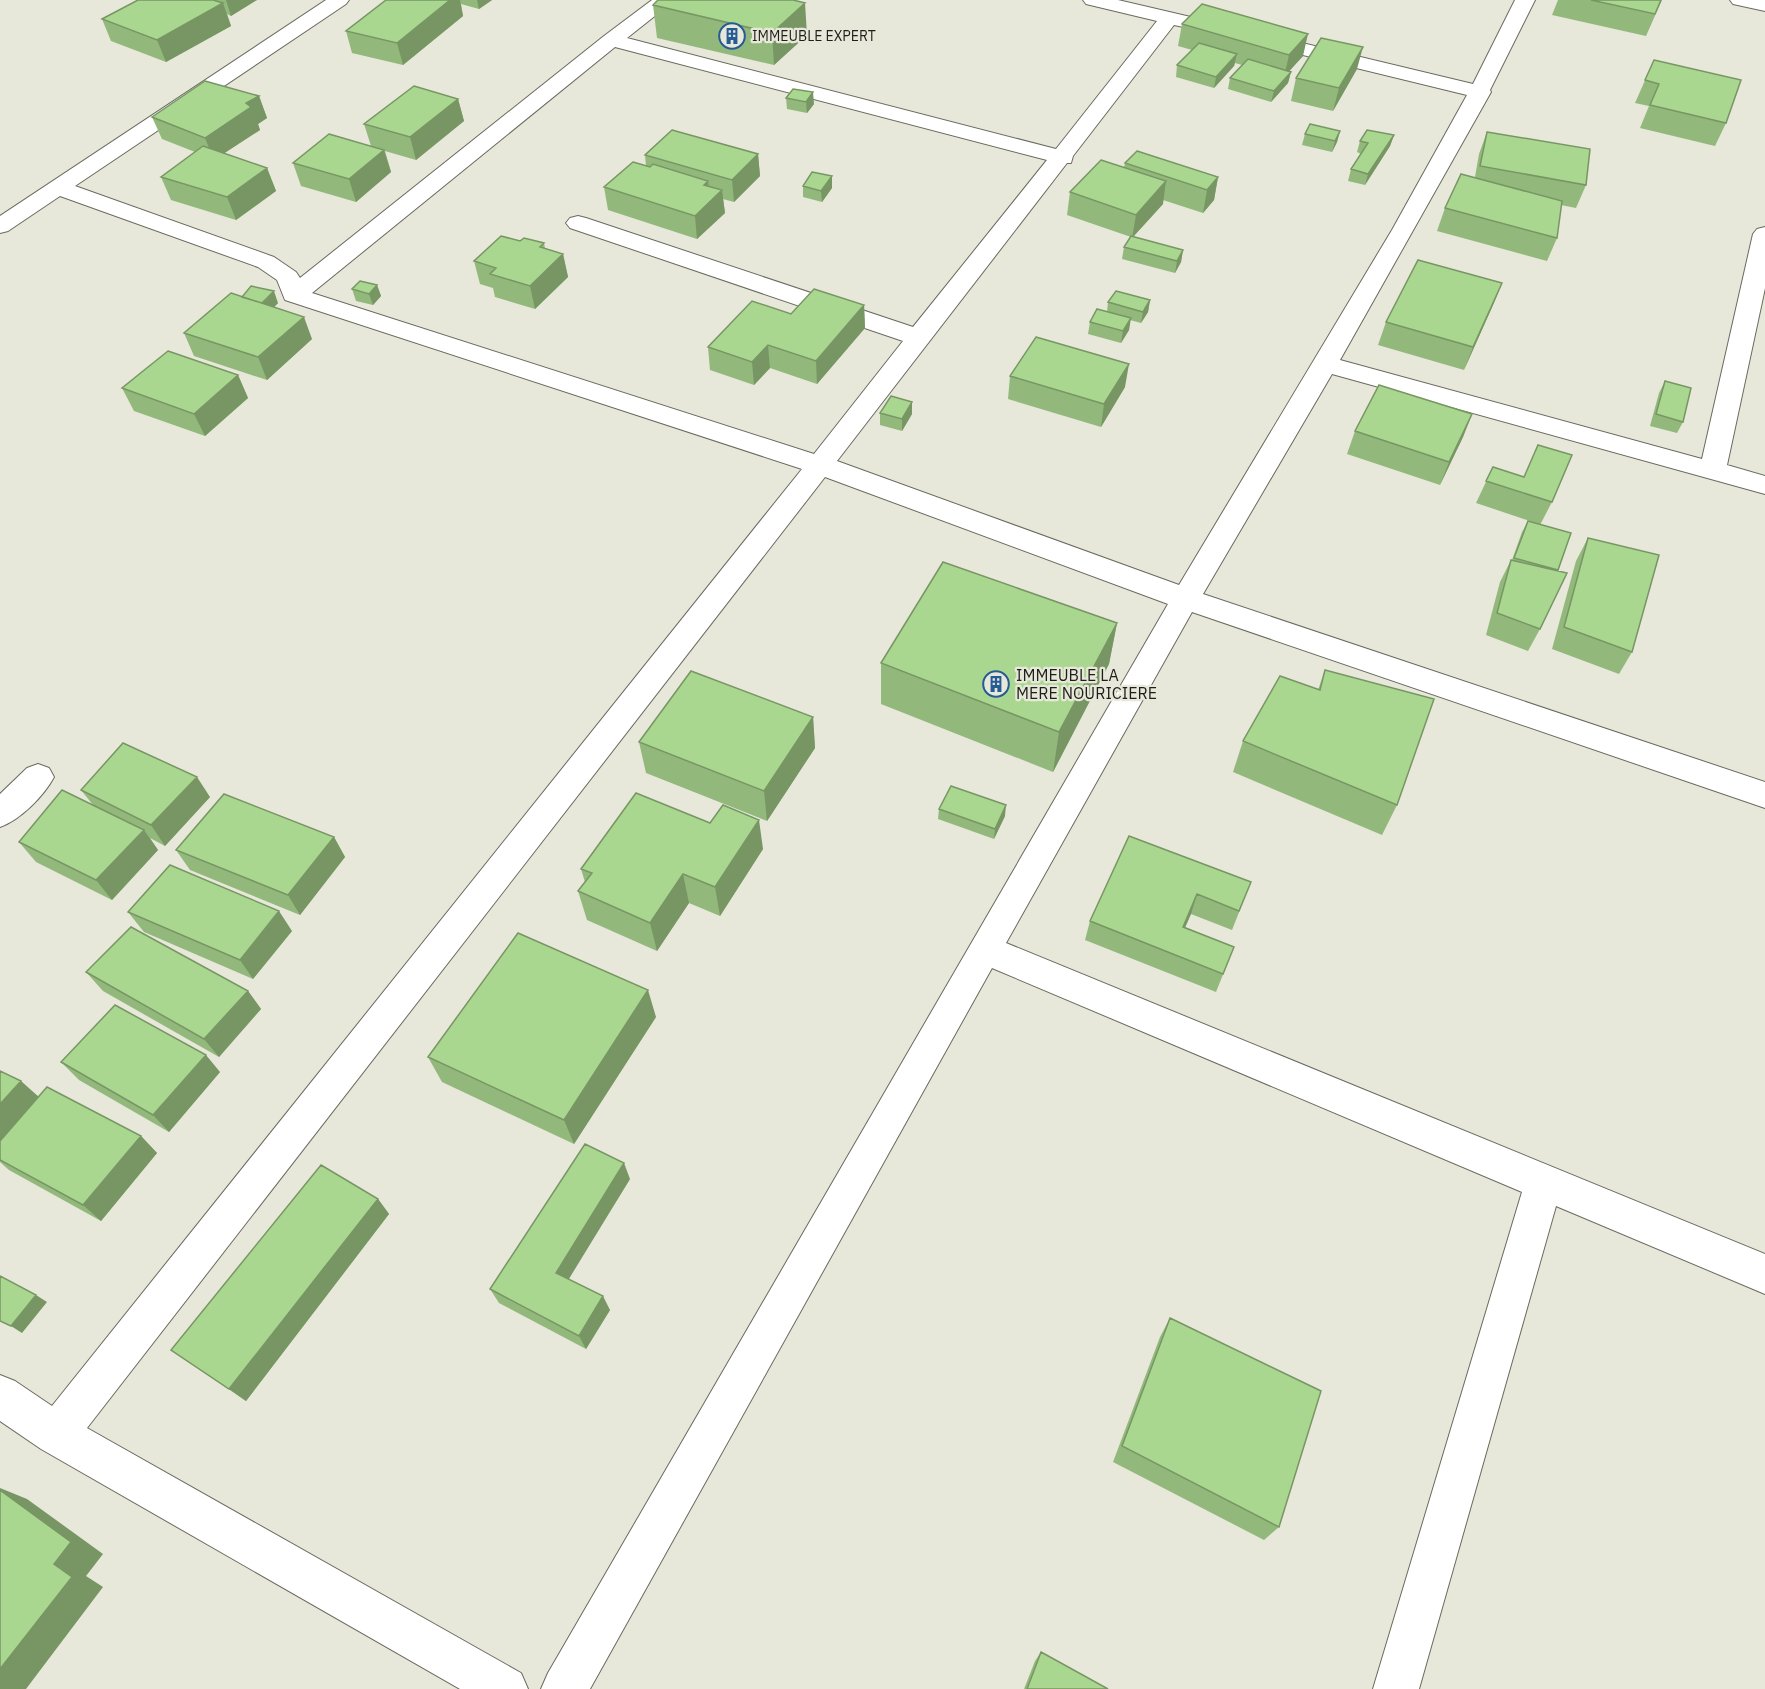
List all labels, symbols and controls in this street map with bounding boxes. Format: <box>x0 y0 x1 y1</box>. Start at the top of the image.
building icon: IMMEUBLE EXPERT <box>717 21 747 51</box>
place label: IMMEUBLE EXPERT <box>752 27 876 45</box>
place label: IMMEUBLE LA MERE NOURICIERE <box>1016 665 1157 703</box>
building icon: IMMEUBLE LA MERE NOURICIERE <box>981 669 1011 699</box>

